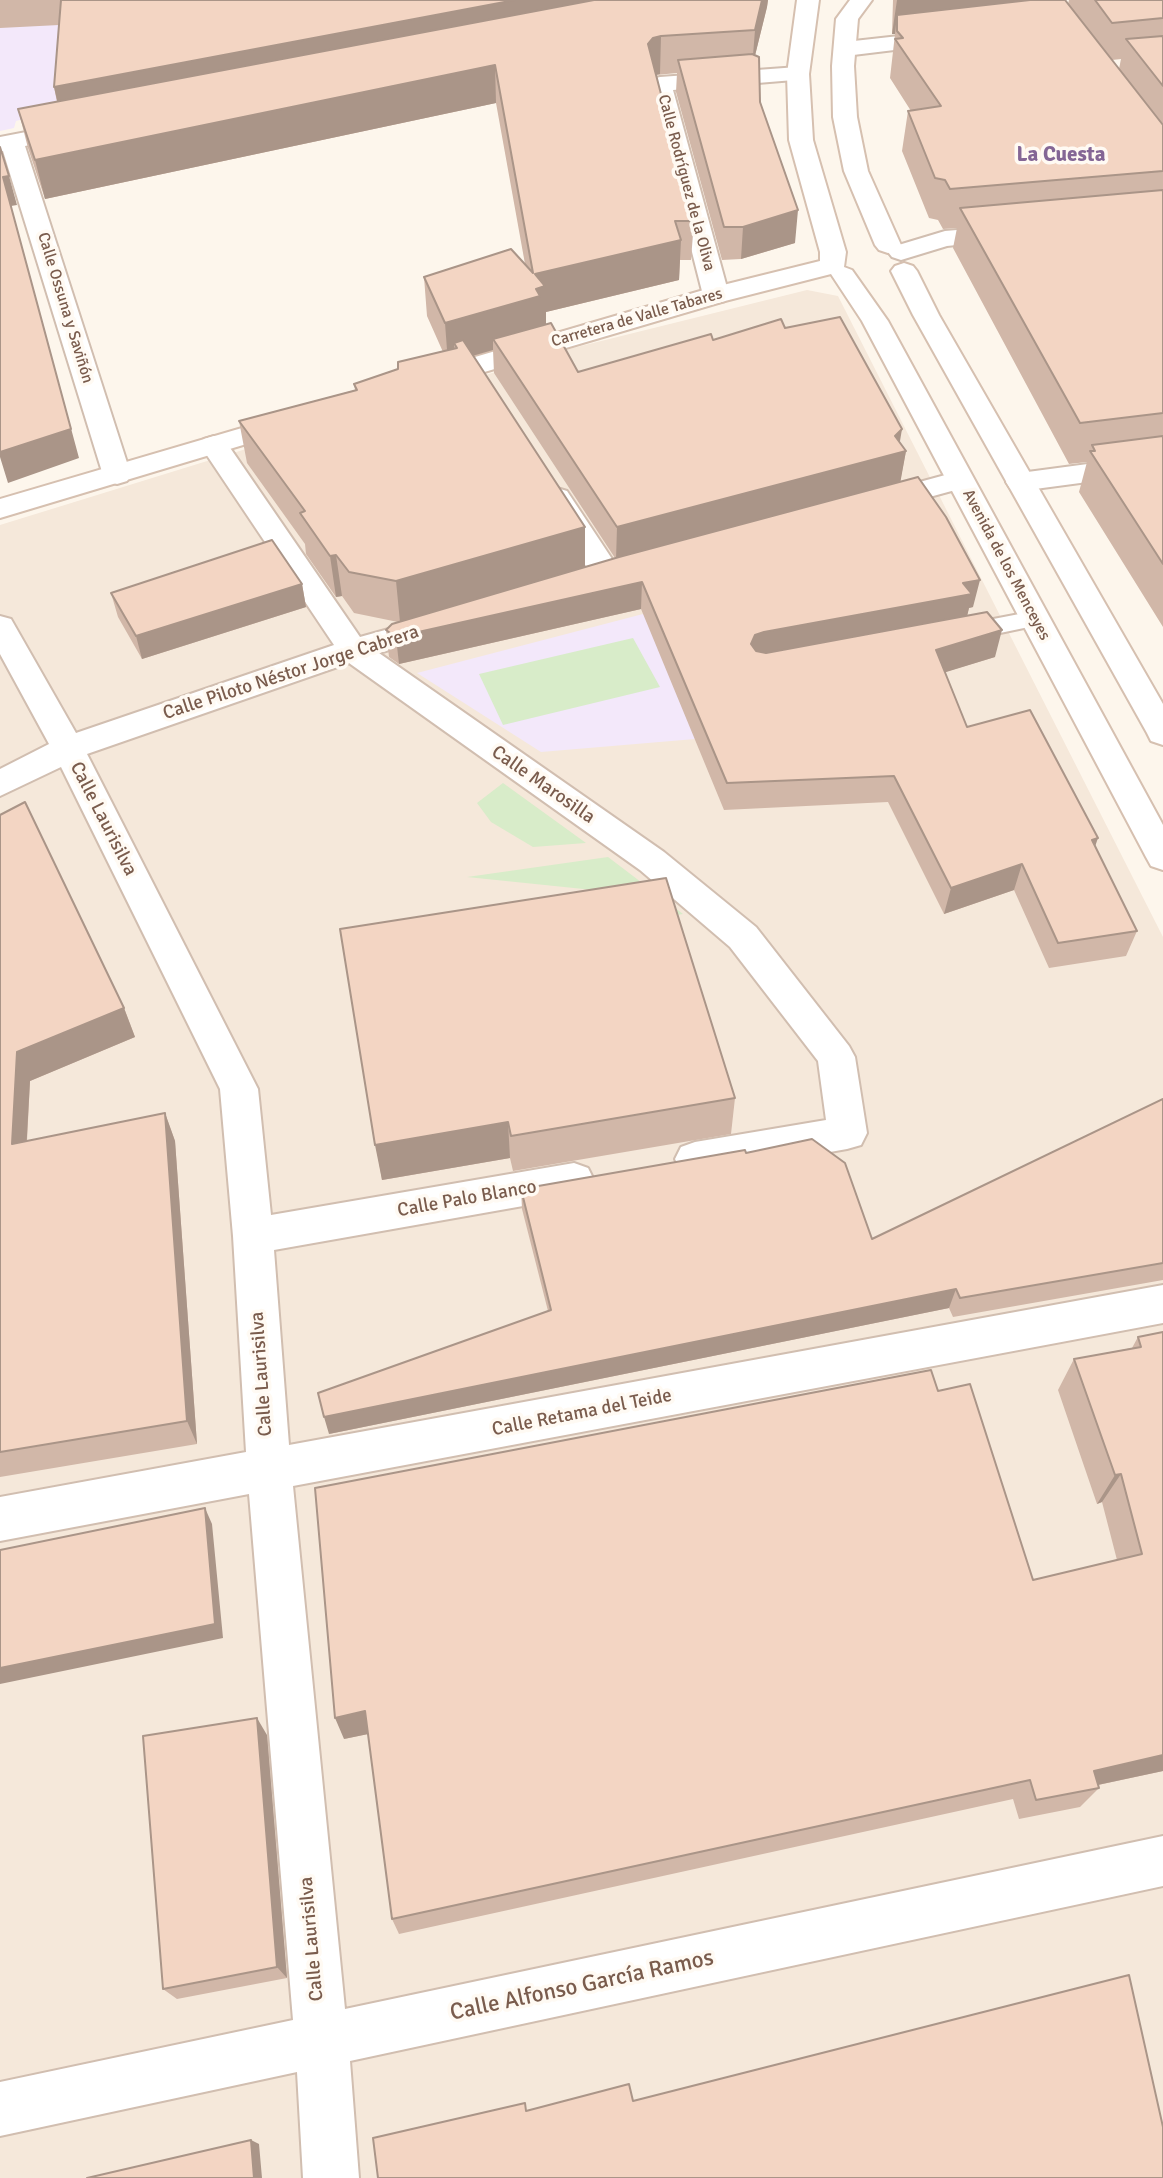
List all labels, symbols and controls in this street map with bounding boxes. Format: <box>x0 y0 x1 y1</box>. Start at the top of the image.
street label: Calle Rodríguez de la Oliva <box>653 93 719 273</box>
district label: La Cuesta <box>1017 142 1105 168</box>
street label: Calle Ossuna y Saviñón <box>33 230 97 386</box>
street label: Carretera de Valle Tabares <box>549 284 725 352</box>
street label: Avenida de los Menceyes <box>958 486 1054 644</box>
street label: Calle Piloto Néstor Jorge Cabrera <box>160 621 422 725</box>
street label: Calle Marosilla <box>487 741 599 829</box>
street label: Calle Laurisilva <box>65 758 141 880</box>
street label: Calle Palo Blanco <box>396 1176 538 1222</box>
street label: Calle Laurisilva <box>246 1311 278 1437</box>
street label: Calle Retama del Teide <box>490 1384 674 1442</box>
street label: Calle Laurisilva <box>295 1876 329 2002</box>
street label: Calle Alfonso García Ramos <box>448 1945 716 2027</box>

